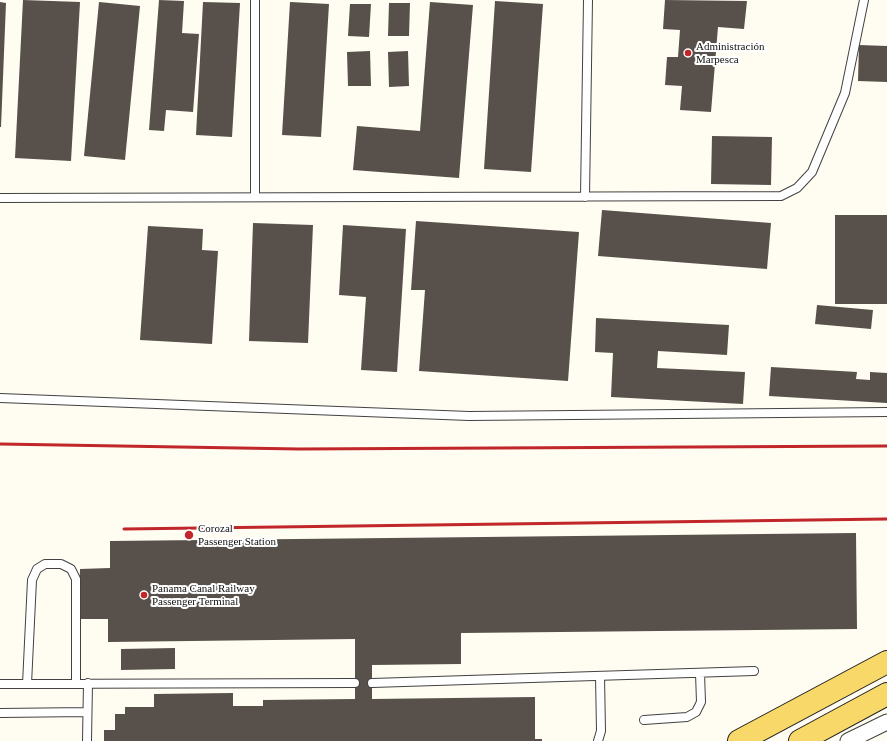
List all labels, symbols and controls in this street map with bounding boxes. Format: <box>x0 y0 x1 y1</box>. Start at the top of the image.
place label: Administración Marpesca <box>696 40 764 66</box>
marker: Administración Marpesca <box>683 48 693 58</box>
place label: Corozal Passenger Station <box>198 522 276 548</box>
marker: Corozal Passenger Station <box>183 529 195 541</box>
place label: Panama Canal Railway Passenger Terminal <box>152 582 255 608</box>
marker: Panama Canal Railway Passenger Terminal <box>139 590 149 600</box>

